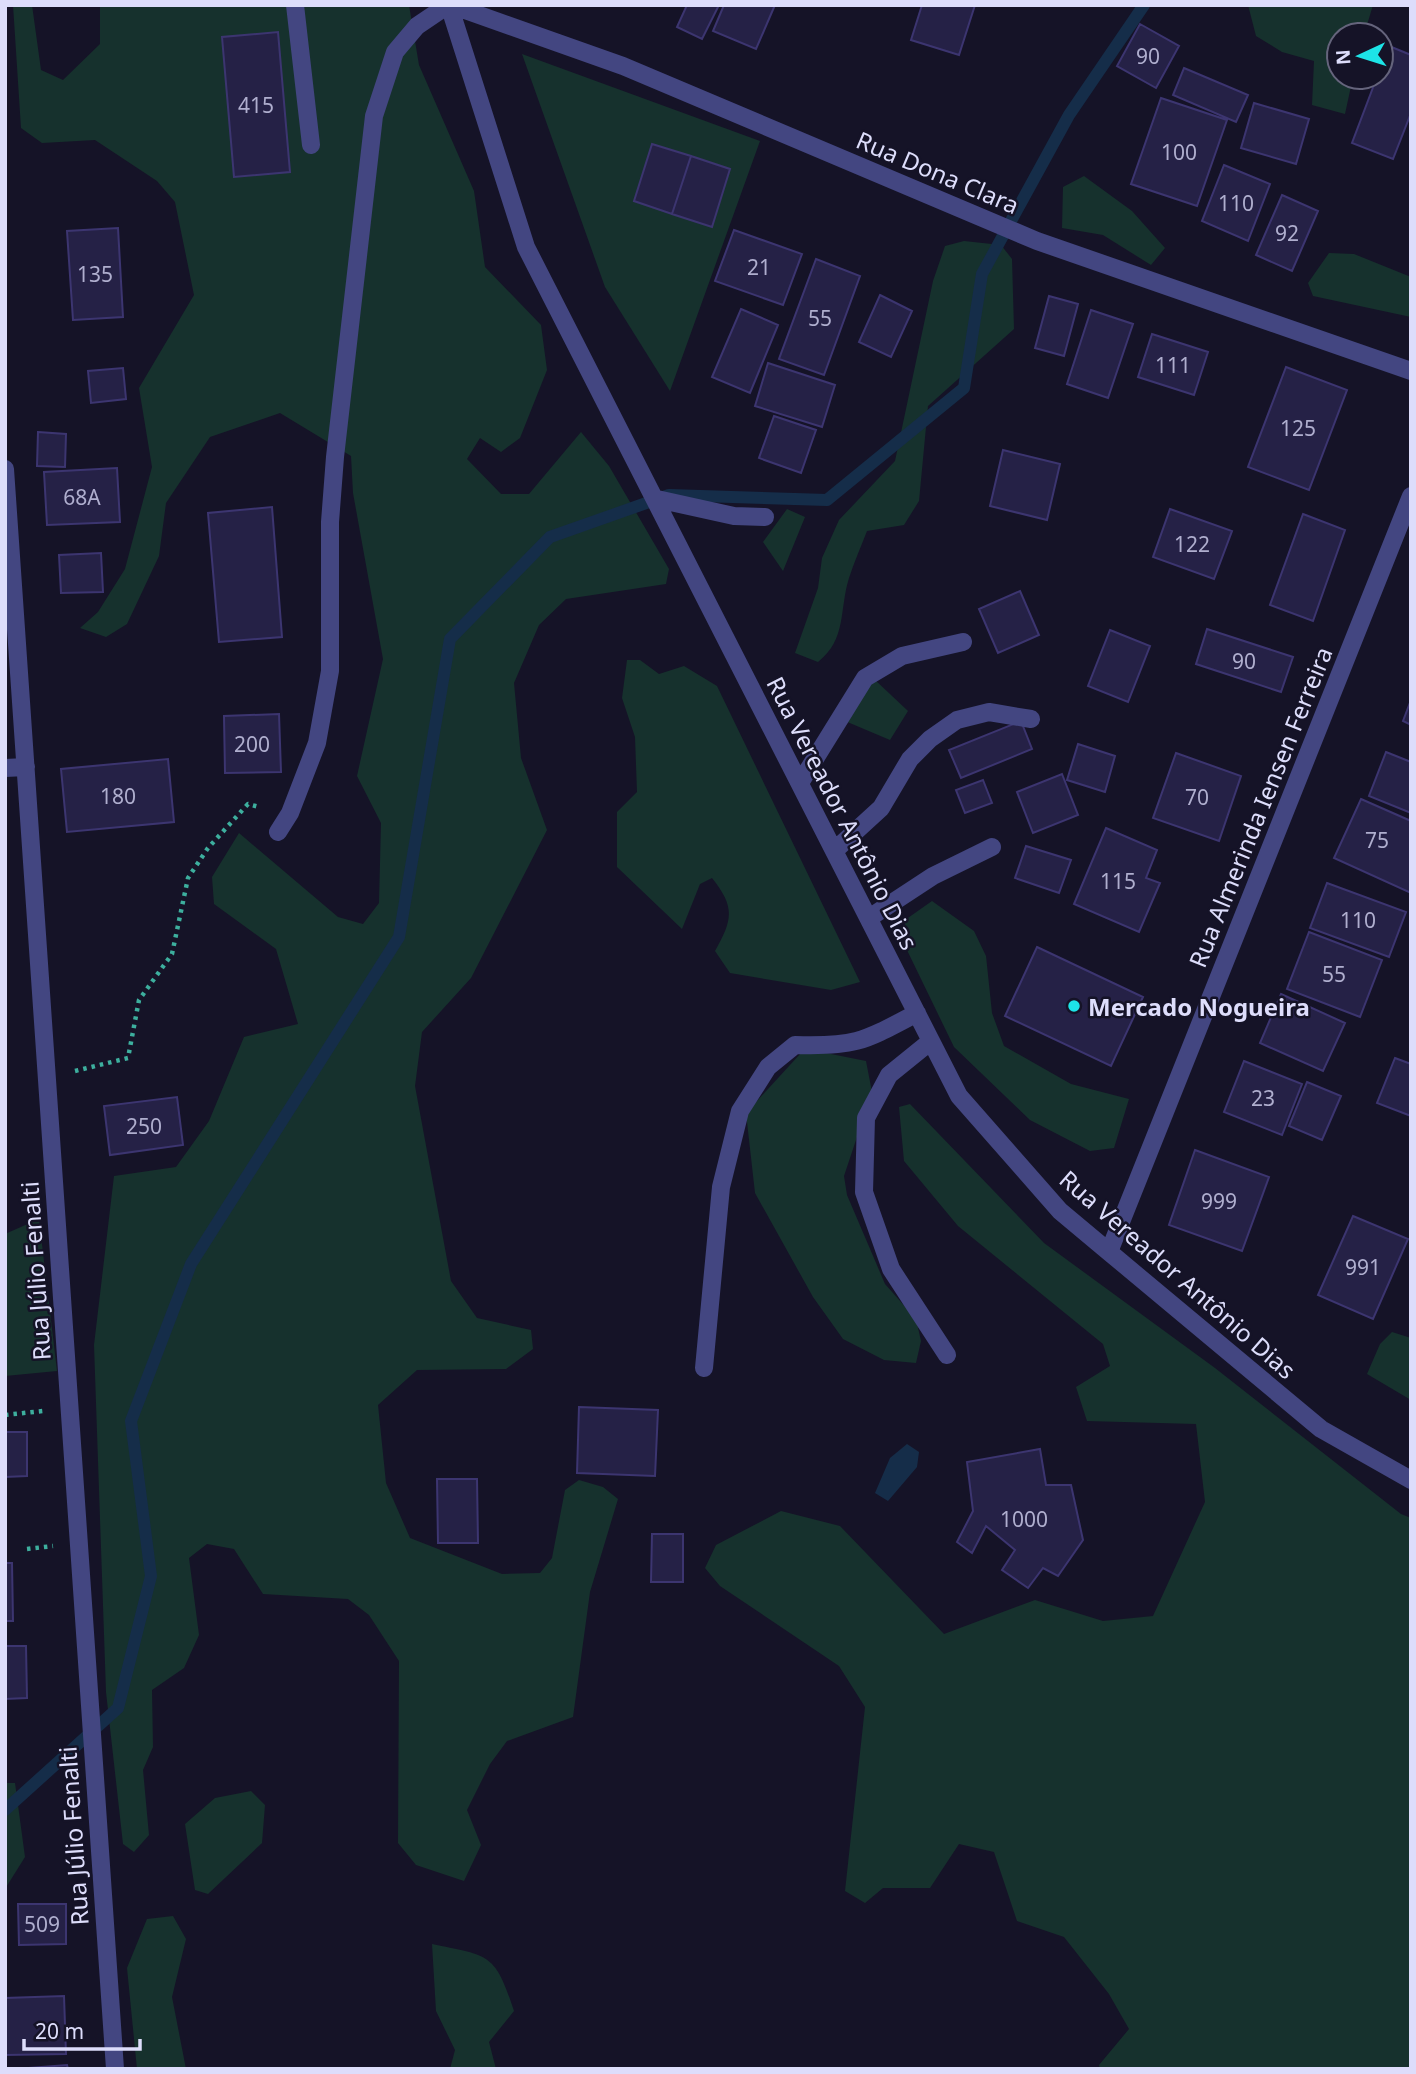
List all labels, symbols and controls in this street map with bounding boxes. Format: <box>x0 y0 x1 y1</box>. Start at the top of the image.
north arrow <box>1325 21 1395 91</box>
house number: 90 <box>1136 42 1160 70</box>
text: N <box>1330 49 1357 66</box>
house number: 415 <box>238 91 274 119</box>
street label: Rua Dona Clara <box>852 123 1024 221</box>
house number: 100 <box>1161 138 1197 166</box>
house number: 110 <box>1218 189 1254 217</box>
house number: 92 <box>1275 219 1299 247</box>
house number: 21 <box>747 253 771 281</box>
house number: 135 <box>77 260 113 288</box>
house number: 55 <box>808 304 832 332</box>
house number: 111 <box>1155 351 1191 379</box>
house number: 125 <box>1280 414 1316 442</box>
house number: 68A <box>63 483 101 511</box>
house number: 122 <box>1174 530 1210 558</box>
street label: Rua Almerinda Iensen Ferreira <box>1180 642 1340 972</box>
house number: 90 <box>1232 647 1256 675</box>
street label: Rua Vereador Antônio Dias <box>760 671 926 955</box>
house number: 200 <box>234 730 270 758</box>
house number: 180 <box>100 782 136 810</box>
house number: 70 <box>1185 783 1209 811</box>
house number: 75 <box>1365 826 1389 854</box>
house number: 115 <box>1100 867 1136 895</box>
house number: 110 <box>1340 906 1376 934</box>
house number: 55 <box>1322 960 1346 988</box>
place label: Mercado Nogueira <box>1088 990 1310 1023</box>
marker: Mercado Nogueira <box>1066 998 1082 1014</box>
house number: 23 <box>1251 1084 1275 1112</box>
house number: 250 <box>126 1112 162 1140</box>
street label: Rua Vereador Antônio Dias <box>1053 1162 1303 1386</box>
street label: Rua Júlio Fenalti <box>12 1180 58 1362</box>
house number: 999 <box>1201 1187 1237 1215</box>
house number: 991 <box>1345 1253 1381 1281</box>
house number: 1000 <box>1000 1505 1048 1533</box>
street label: Rua Júlio Fenalti <box>50 1745 96 1927</box>
house number: 509 <box>24 1910 60 1938</box>
scale bar <box>24 2008 140 2052</box>
text: 20 m <box>35 2017 84 2045</box>

